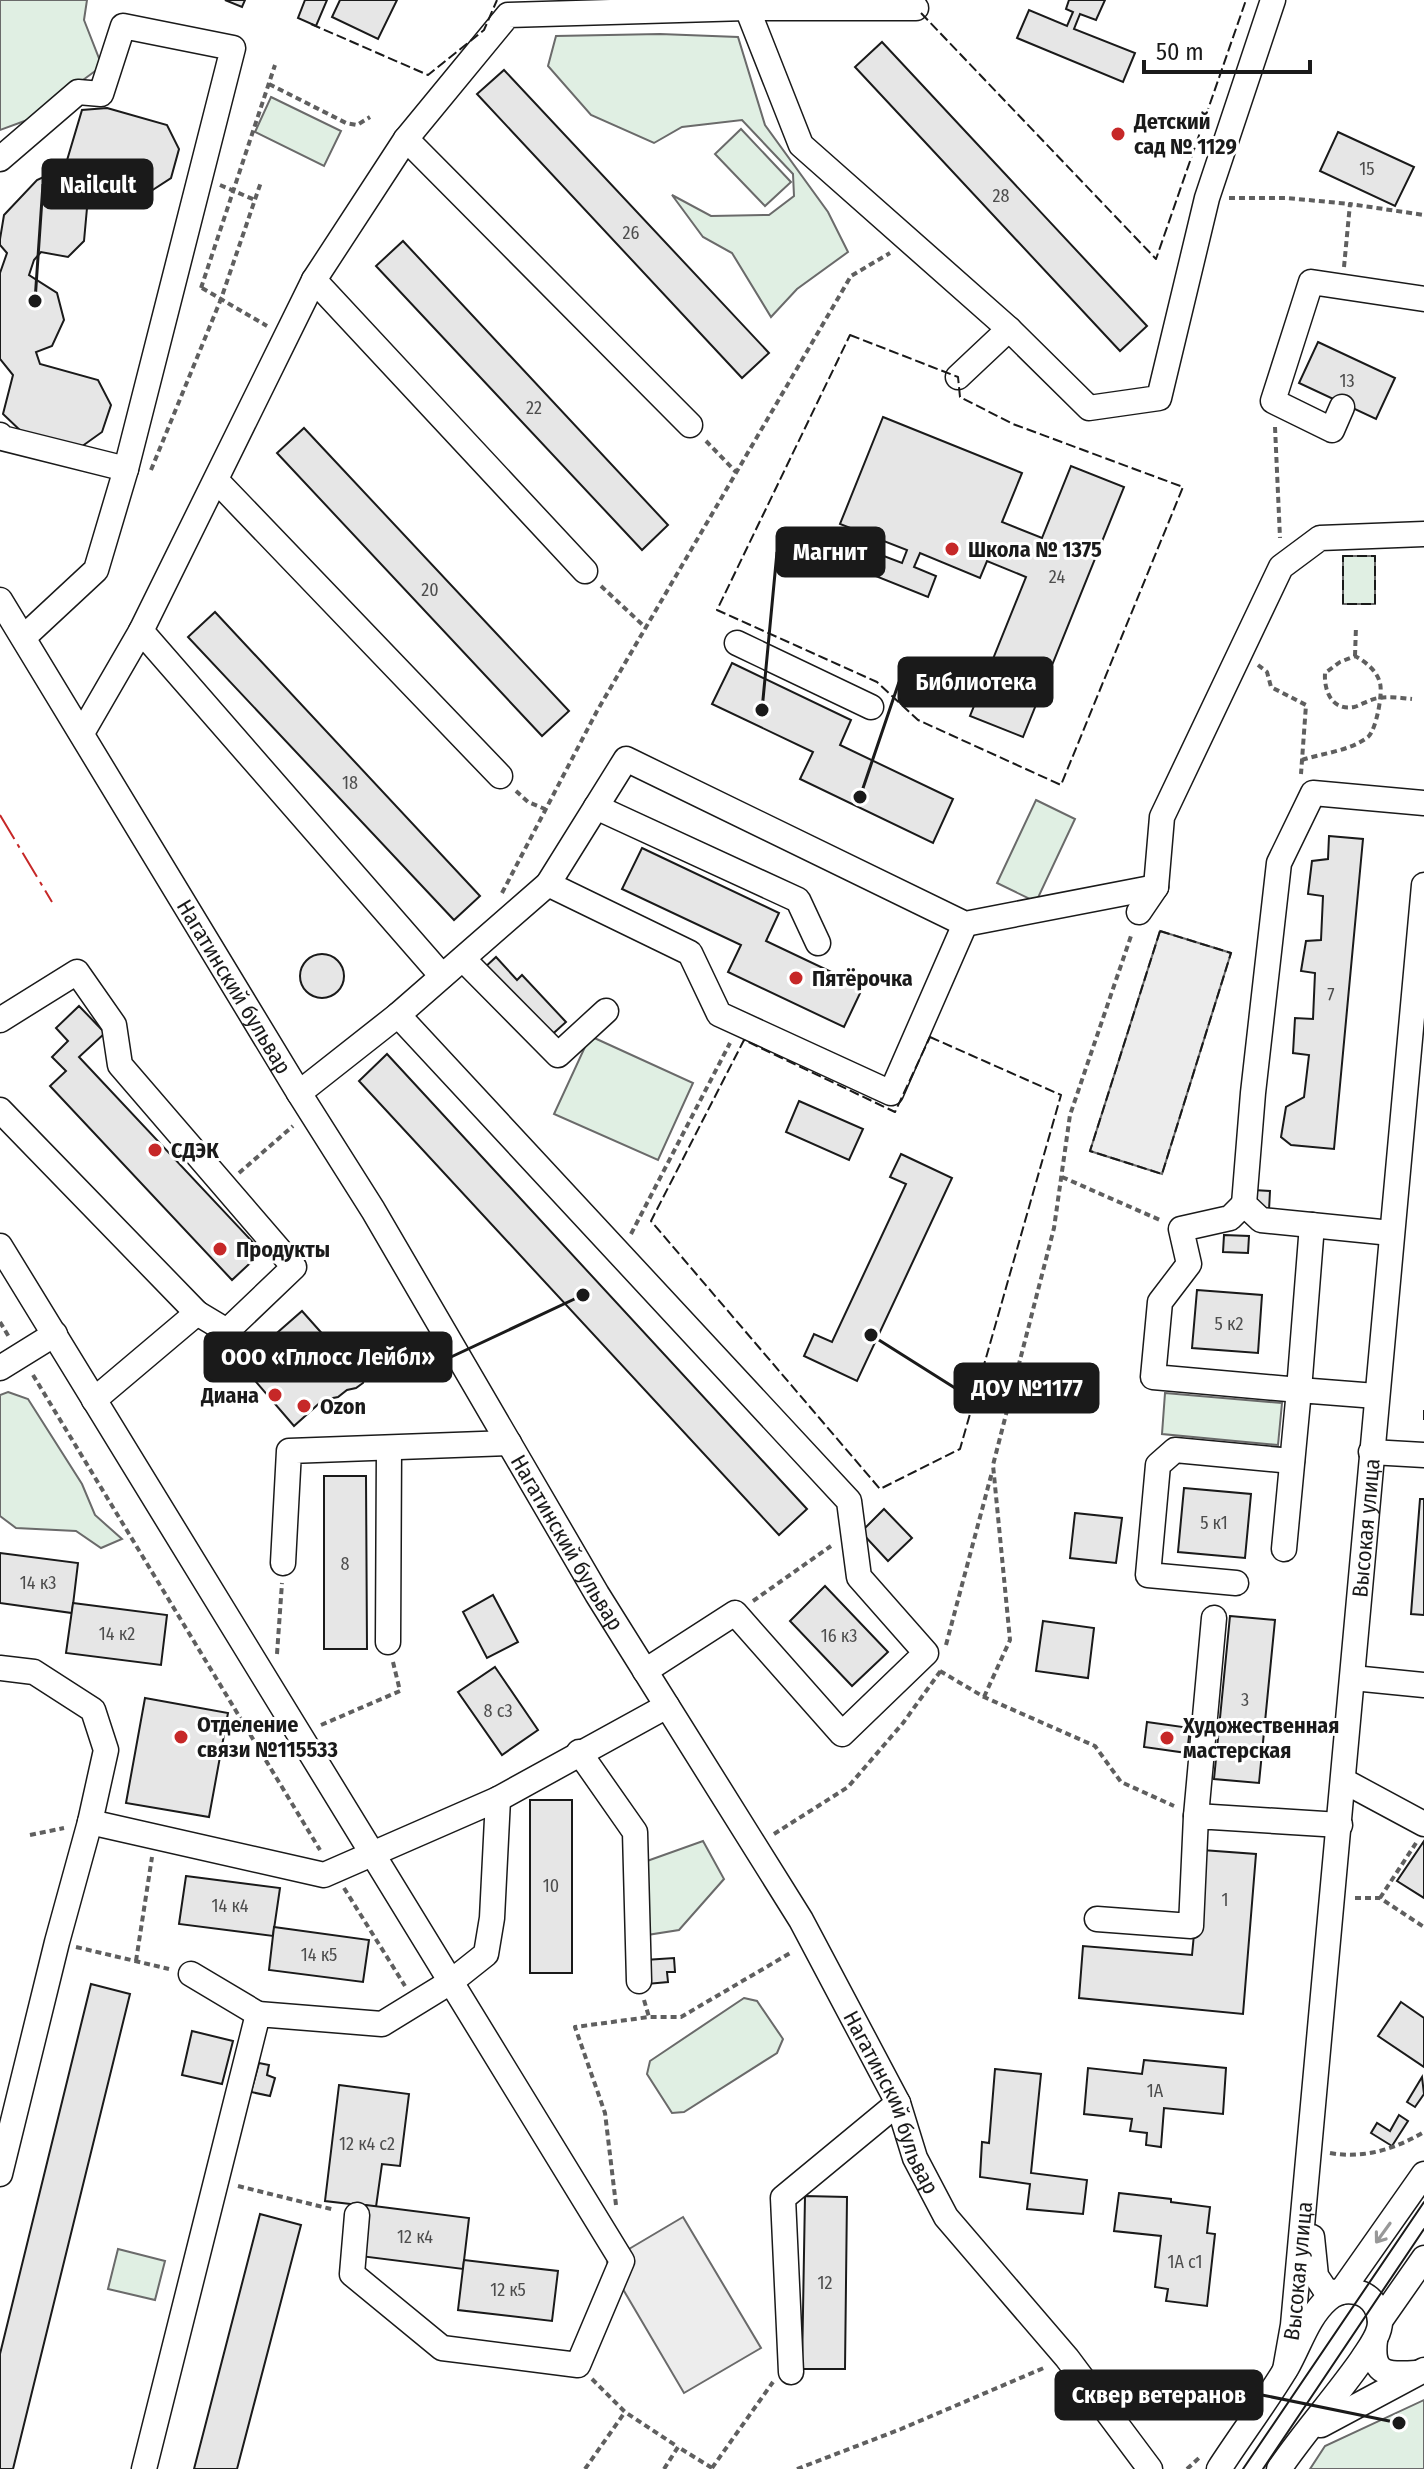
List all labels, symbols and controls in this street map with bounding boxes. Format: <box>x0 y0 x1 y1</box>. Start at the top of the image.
scale bar <box>1144 24 1310 74</box>
text: 50 m <box>1156 38 1204 66</box>
place label: Детский сад № 1129 <box>1133 108 1237 160</box>
marker: Детский сад № 1129 <box>1109 125 1127 143</box>
house number: 15 <box>1359 158 1375 180</box>
callout: Nailcult <box>43 160 152 208</box>
text: Nailcult <box>60 171 137 199</box>
house number: 28 <box>993 185 1009 207</box>
house number: 26 <box>623 222 640 244</box>
house number: 13 <box>1339 370 1355 392</box>
house number: 22 <box>526 397 542 419</box>
callout: Магнит <box>777 528 884 576</box>
place label: Школа № 1375 <box>968 536 1102 563</box>
text: Магнит <box>793 538 868 566</box>
marker: Школа № 1375 <box>943 540 961 558</box>
house number: 24 <box>1049 566 1065 588</box>
house number: 20 <box>421 579 439 601</box>
callout: Библиотека <box>899 658 1052 706</box>
text: Библиотека <box>915 668 1037 696</box>
house number: 18 <box>342 772 358 794</box>
street label: Нагатинский бульвар <box>171 895 297 1079</box>
place label: Пятёрочка <box>812 965 913 992</box>
marker: Пятёрочка <box>787 969 805 987</box>
house number: 7 <box>1327 984 1335 1006</box>
place label: СДЭК <box>171 1137 219 1164</box>
marker: СДЭК <box>146 1141 164 1159</box>
place label: Продукты <box>236 1236 330 1263</box>
marker: Продукты <box>211 1240 229 1258</box>
house number: 5 к2 <box>1215 1313 1243 1335</box>
callout: ООО «Гллосс Лейбл» <box>205 1333 451 1381</box>
text: ООО «Гллосс Лейбл» <box>221 1343 435 1371</box>
callout: ДОУ №1177 <box>955 1364 1098 1412</box>
text: ДОУ №1177 <box>970 1374 1083 1402</box>
place label: Диана <box>200 1382 259 1409</box>
marker: Диана <box>266 1386 284 1404</box>
place label: Ozon <box>320 1393 366 1420</box>
marker: Ozon <box>295 1397 313 1415</box>
street label: Нагатинский бульвар <box>505 1450 629 1635</box>
street label: Высокая улица <box>1346 1457 1386 1599</box>
house number: 5 к1 <box>1200 1512 1228 1534</box>
house number: 8 <box>341 1553 350 1575</box>
house number: 14 к3 <box>20 1572 56 1594</box>
house number: 14 к2 <box>99 1623 135 1645</box>
house number: 16 к3 <box>821 1625 857 1647</box>
house number: 3 <box>1241 1689 1249 1711</box>
house number: 8 с3 <box>483 1700 513 1722</box>
place label: Отделение связи №115533 <box>197 1711 338 1763</box>
place label: Художественная мастерская <box>1182 1712 1339 1764</box>
marker: Отделение связи №115533 <box>172 1728 190 1746</box>
marker: Художественная мастерская <box>1158 1729 1176 1747</box>
house number: 10 <box>543 1875 559 1897</box>
house number: 1 <box>1221 1889 1229 1911</box>
house number: 14 к4 <box>212 1895 249 1917</box>
house number: 14 к5 <box>301 1944 337 1966</box>
street label: Нагатинский бульвар <box>837 2006 945 2199</box>
house number: 1А <box>1147 2080 1164 2102</box>
house number: 12 к4 с2 <box>339 2133 395 2155</box>
street label: Высокая улица <box>1278 2200 1318 2343</box>
one-way arrow <box>1375 2222 1391 2244</box>
house number: 12 к4 <box>397 2226 433 2248</box>
house number: 1А с1 <box>1167 2251 1203 2273</box>
house number: 12 <box>818 2272 833 2294</box>
house number: 12 к5 <box>490 2279 526 2301</box>
callout: Сквер ветеранов <box>1056 2371 1262 2419</box>
text: Сквер ветеранов <box>1072 2381 1246 2409</box>

